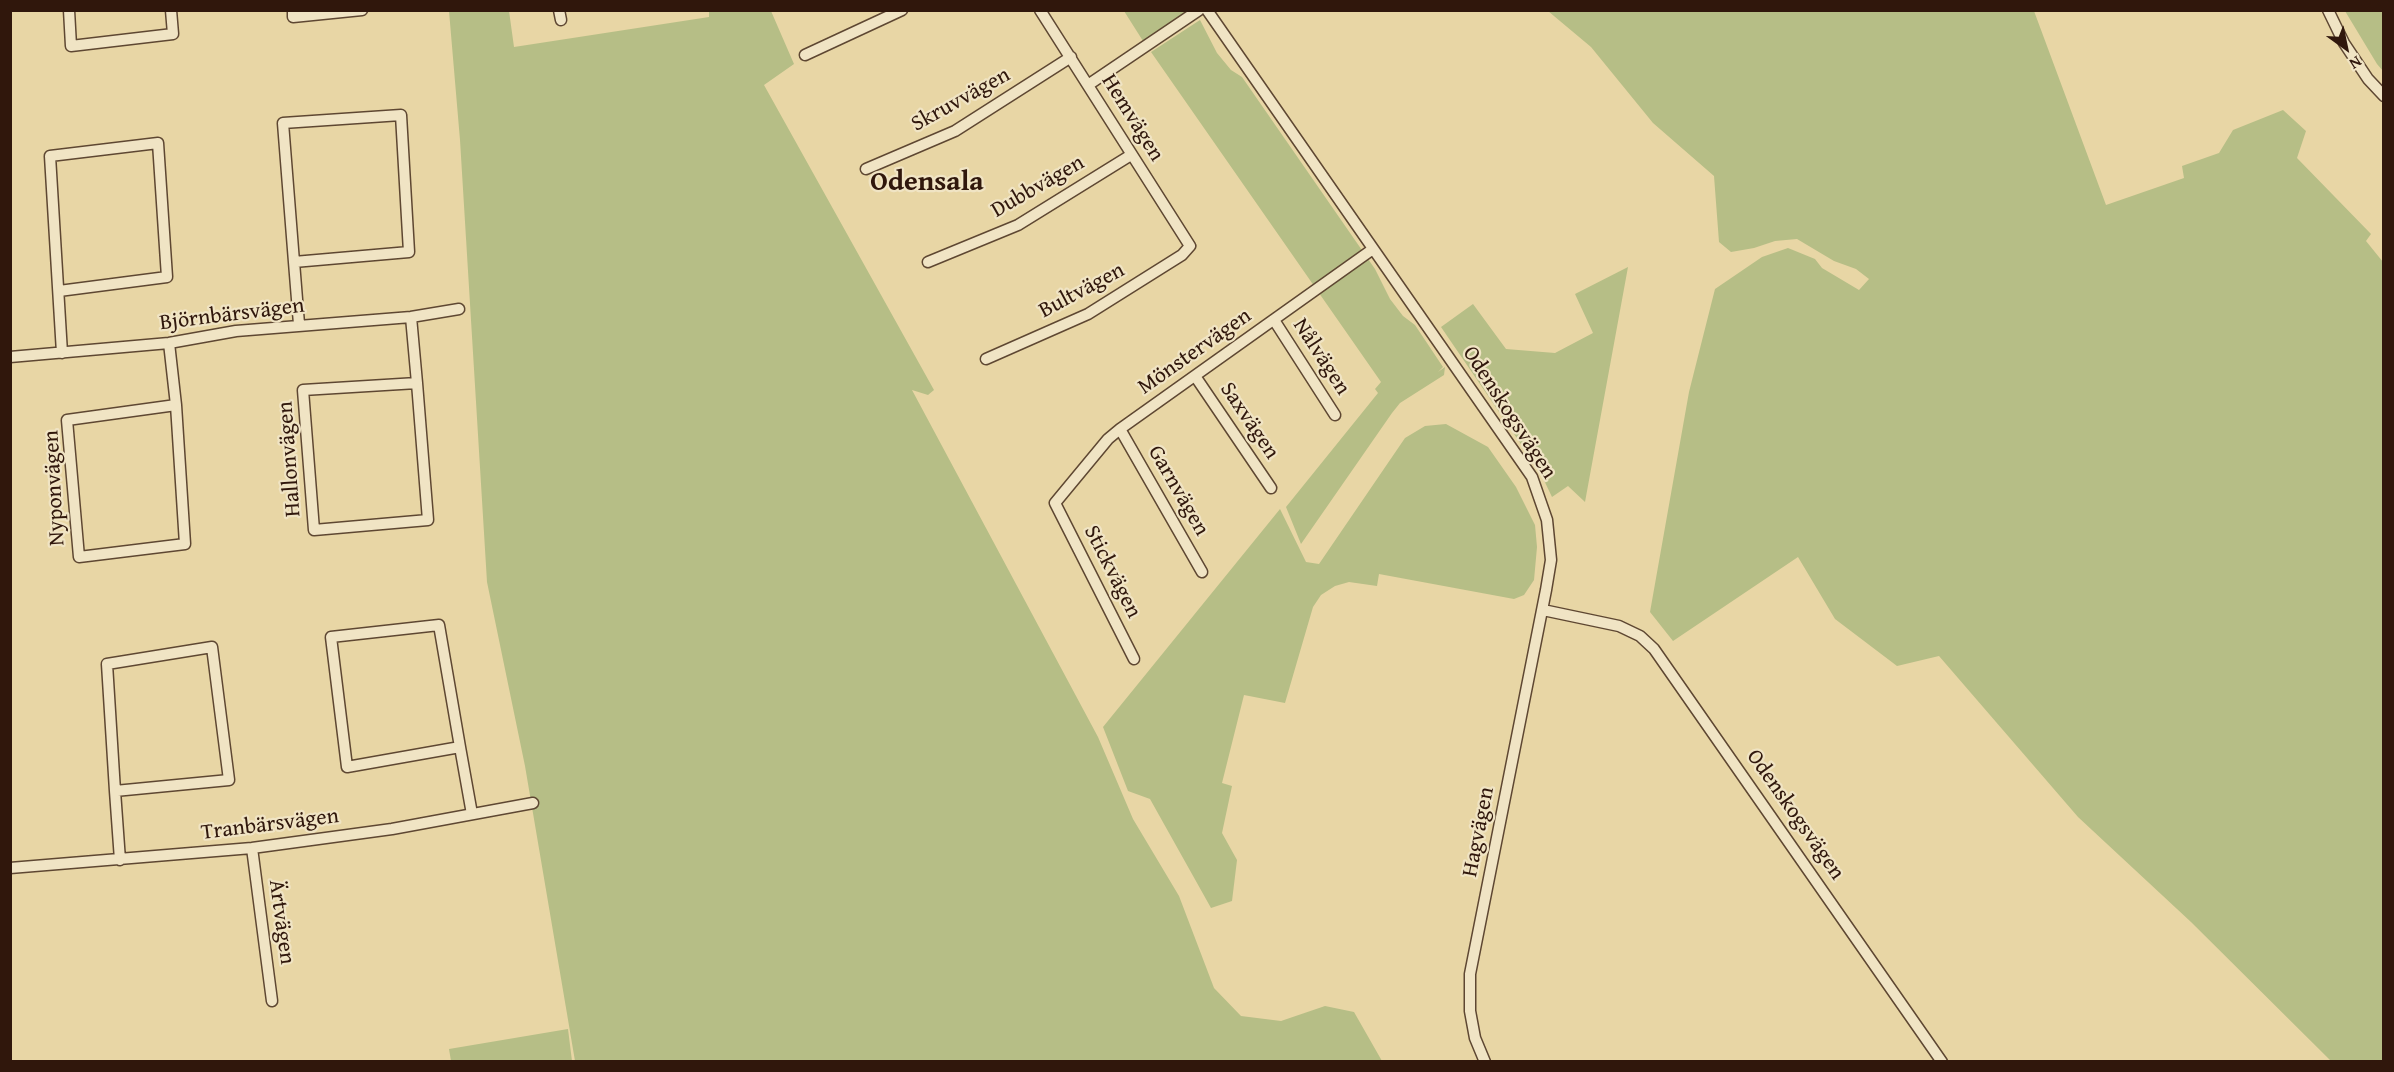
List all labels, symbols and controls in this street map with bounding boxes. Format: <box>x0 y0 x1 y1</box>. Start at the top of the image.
north arrow <box>2316 18 2376 78</box>
text: N <box>2345 50 2367 76</box>
street label: Skruvvägen <box>907 62 1015 138</box>
street label: Hemvägen <box>1095 70 1169 166</box>
street label: Dubbvägen <box>987 150 1089 224</box>
district label: Odensala <box>870 166 984 200</box>
street label: Bultvägen <box>1035 257 1129 325</box>
street label: Björnbärsvägen <box>158 293 306 337</box>
street label: Mönstervägen <box>1133 303 1257 401</box>
street label: Nålvägen <box>1287 314 1355 400</box>
street label: Odenskogsvägen <box>1456 342 1562 484</box>
street label: Saxvägen <box>1214 377 1284 465</box>
street label: Hallonvägen <box>273 400 307 518</box>
street label: Nyponvägen <box>39 430 71 546</box>
street label: Garnvägen <box>1142 441 1214 541</box>
street label: Stickvägen <box>1077 521 1147 623</box>
street label: Odenskogsvägen <box>1740 745 1850 885</box>
street label: Hagvägen <box>1457 785 1501 879</box>
street label: Tranbärsvägen <box>200 803 340 847</box>
street label: Ärtvägen <box>262 878 300 966</box>

